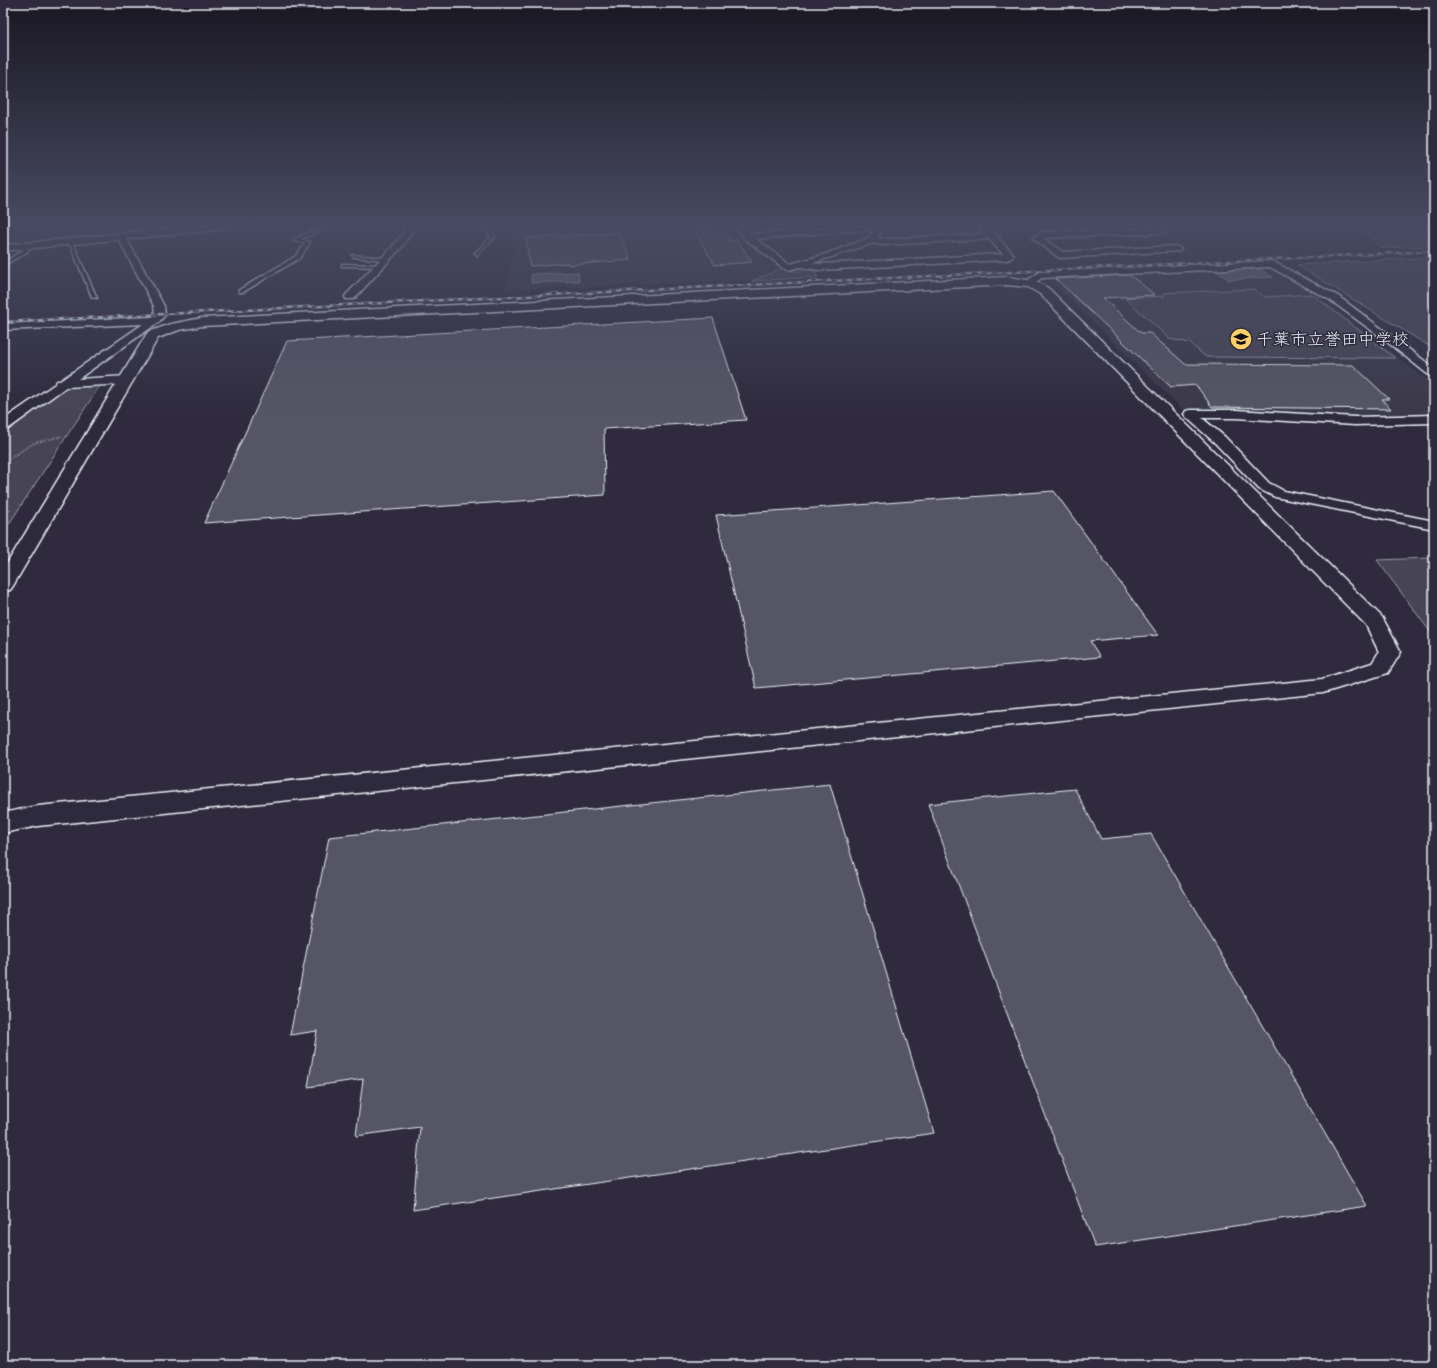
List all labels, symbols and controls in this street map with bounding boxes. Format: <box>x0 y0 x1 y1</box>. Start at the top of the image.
school or university icon: 千葉市立誉田中学校 <box>1228 326 1254 352</box>
place label: 千葉市立誉田中学校 <box>1256 329 1409 350</box>

